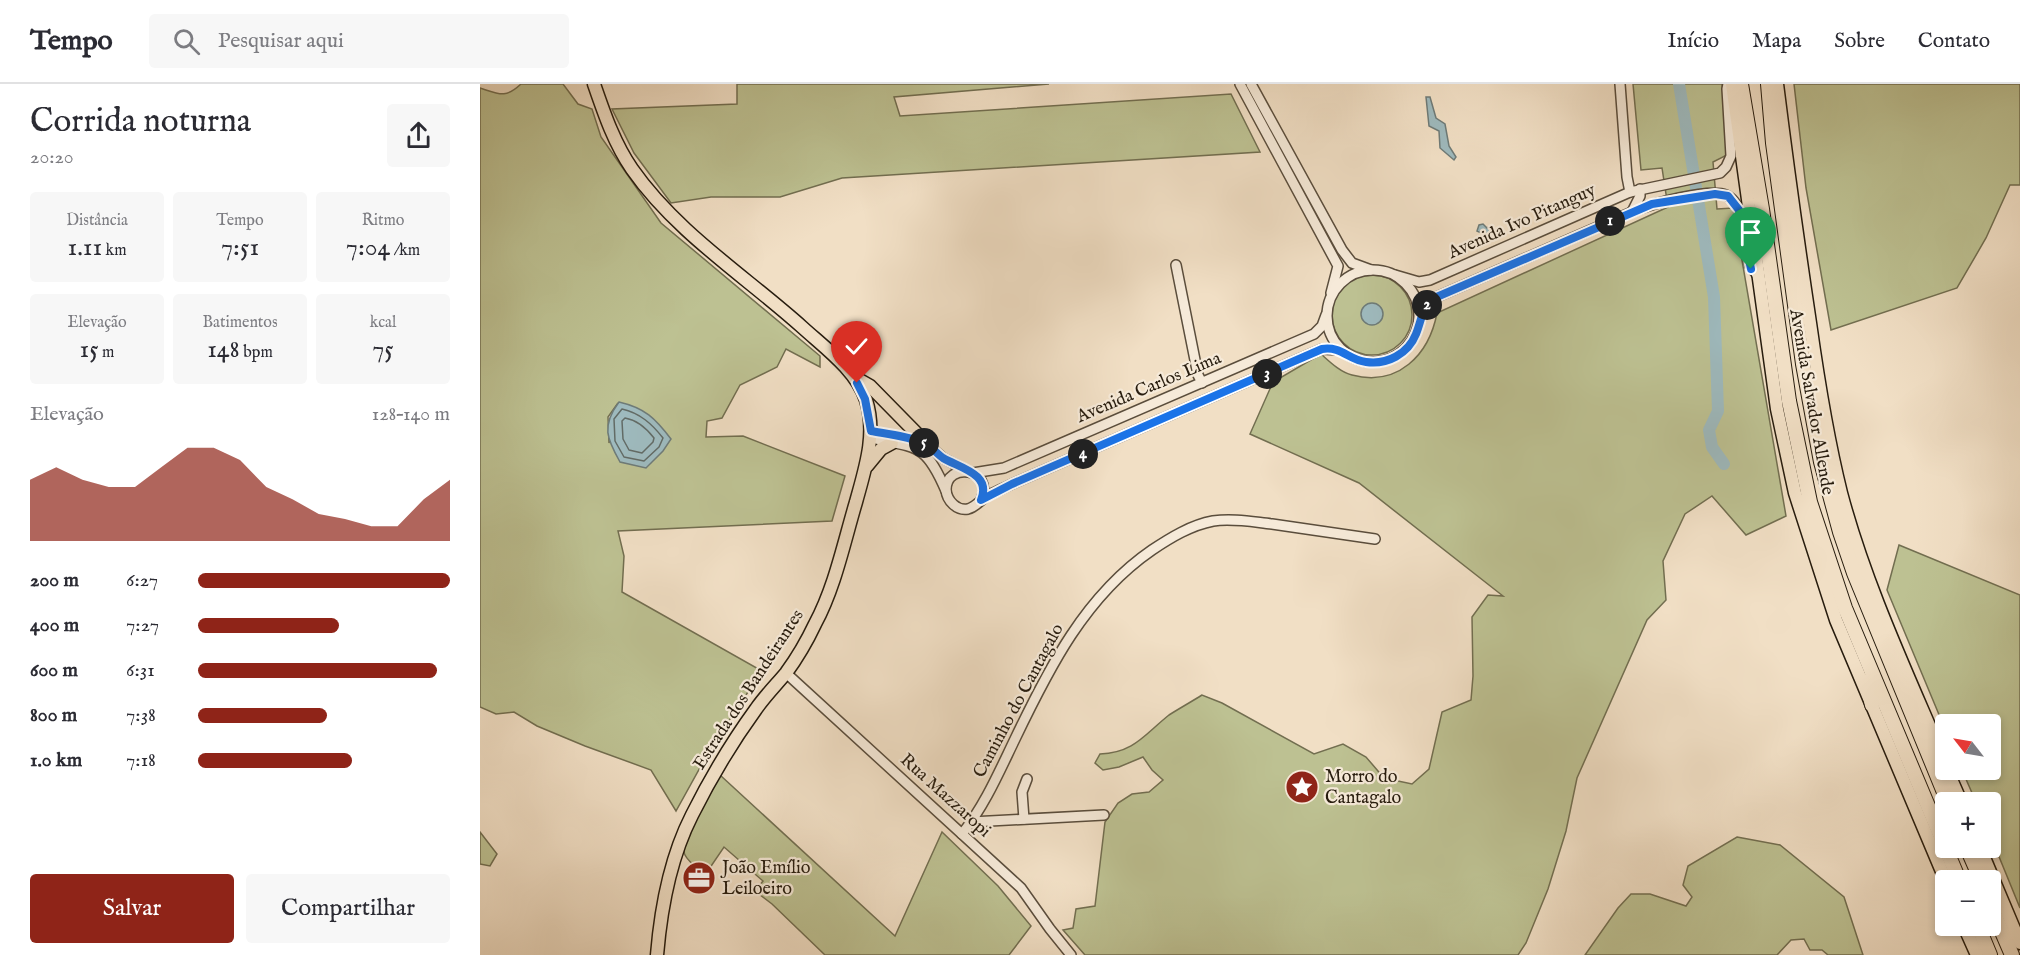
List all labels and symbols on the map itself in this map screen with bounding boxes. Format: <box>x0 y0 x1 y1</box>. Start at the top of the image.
street label: Avenida Ivo Pitanguy <box>1444 179 1599 265</box>
pin: 1 <box>1595 206 1625 236</box>
pin <box>1725 207 1776 269</box>
pin: 2 <box>1412 290 1442 320</box>
street label: Avenida Salvador Allende <box>1783 306 1839 497</box>
pin <box>831 321 882 383</box>
street label: Avenida Carlos Lima <box>1072 347 1225 429</box>
pin: 3 <box>1252 359 1282 389</box>
pin: 5 <box>909 428 939 458</box>
pin: 4 <box>1068 439 1098 469</box>
street label: Estrada dos Bandeirantes <box>688 605 810 775</box>
street label: Caminho do Cantagalo <box>969 620 1070 782</box>
north arrow <box>1935 714 2001 780</box>
street label: Rua Mazzaropi <box>895 749 995 843</box>
place label: Morro do Cantagalo <box>1325 766 1402 810</box>
place icon: Morro do Cantagalo <box>1284 769 1320 805</box>
place label: João Emílio Leiloeiro <box>720 857 811 901</box>
office icon: João Emílio Leiloeiro <box>681 860 717 896</box>

